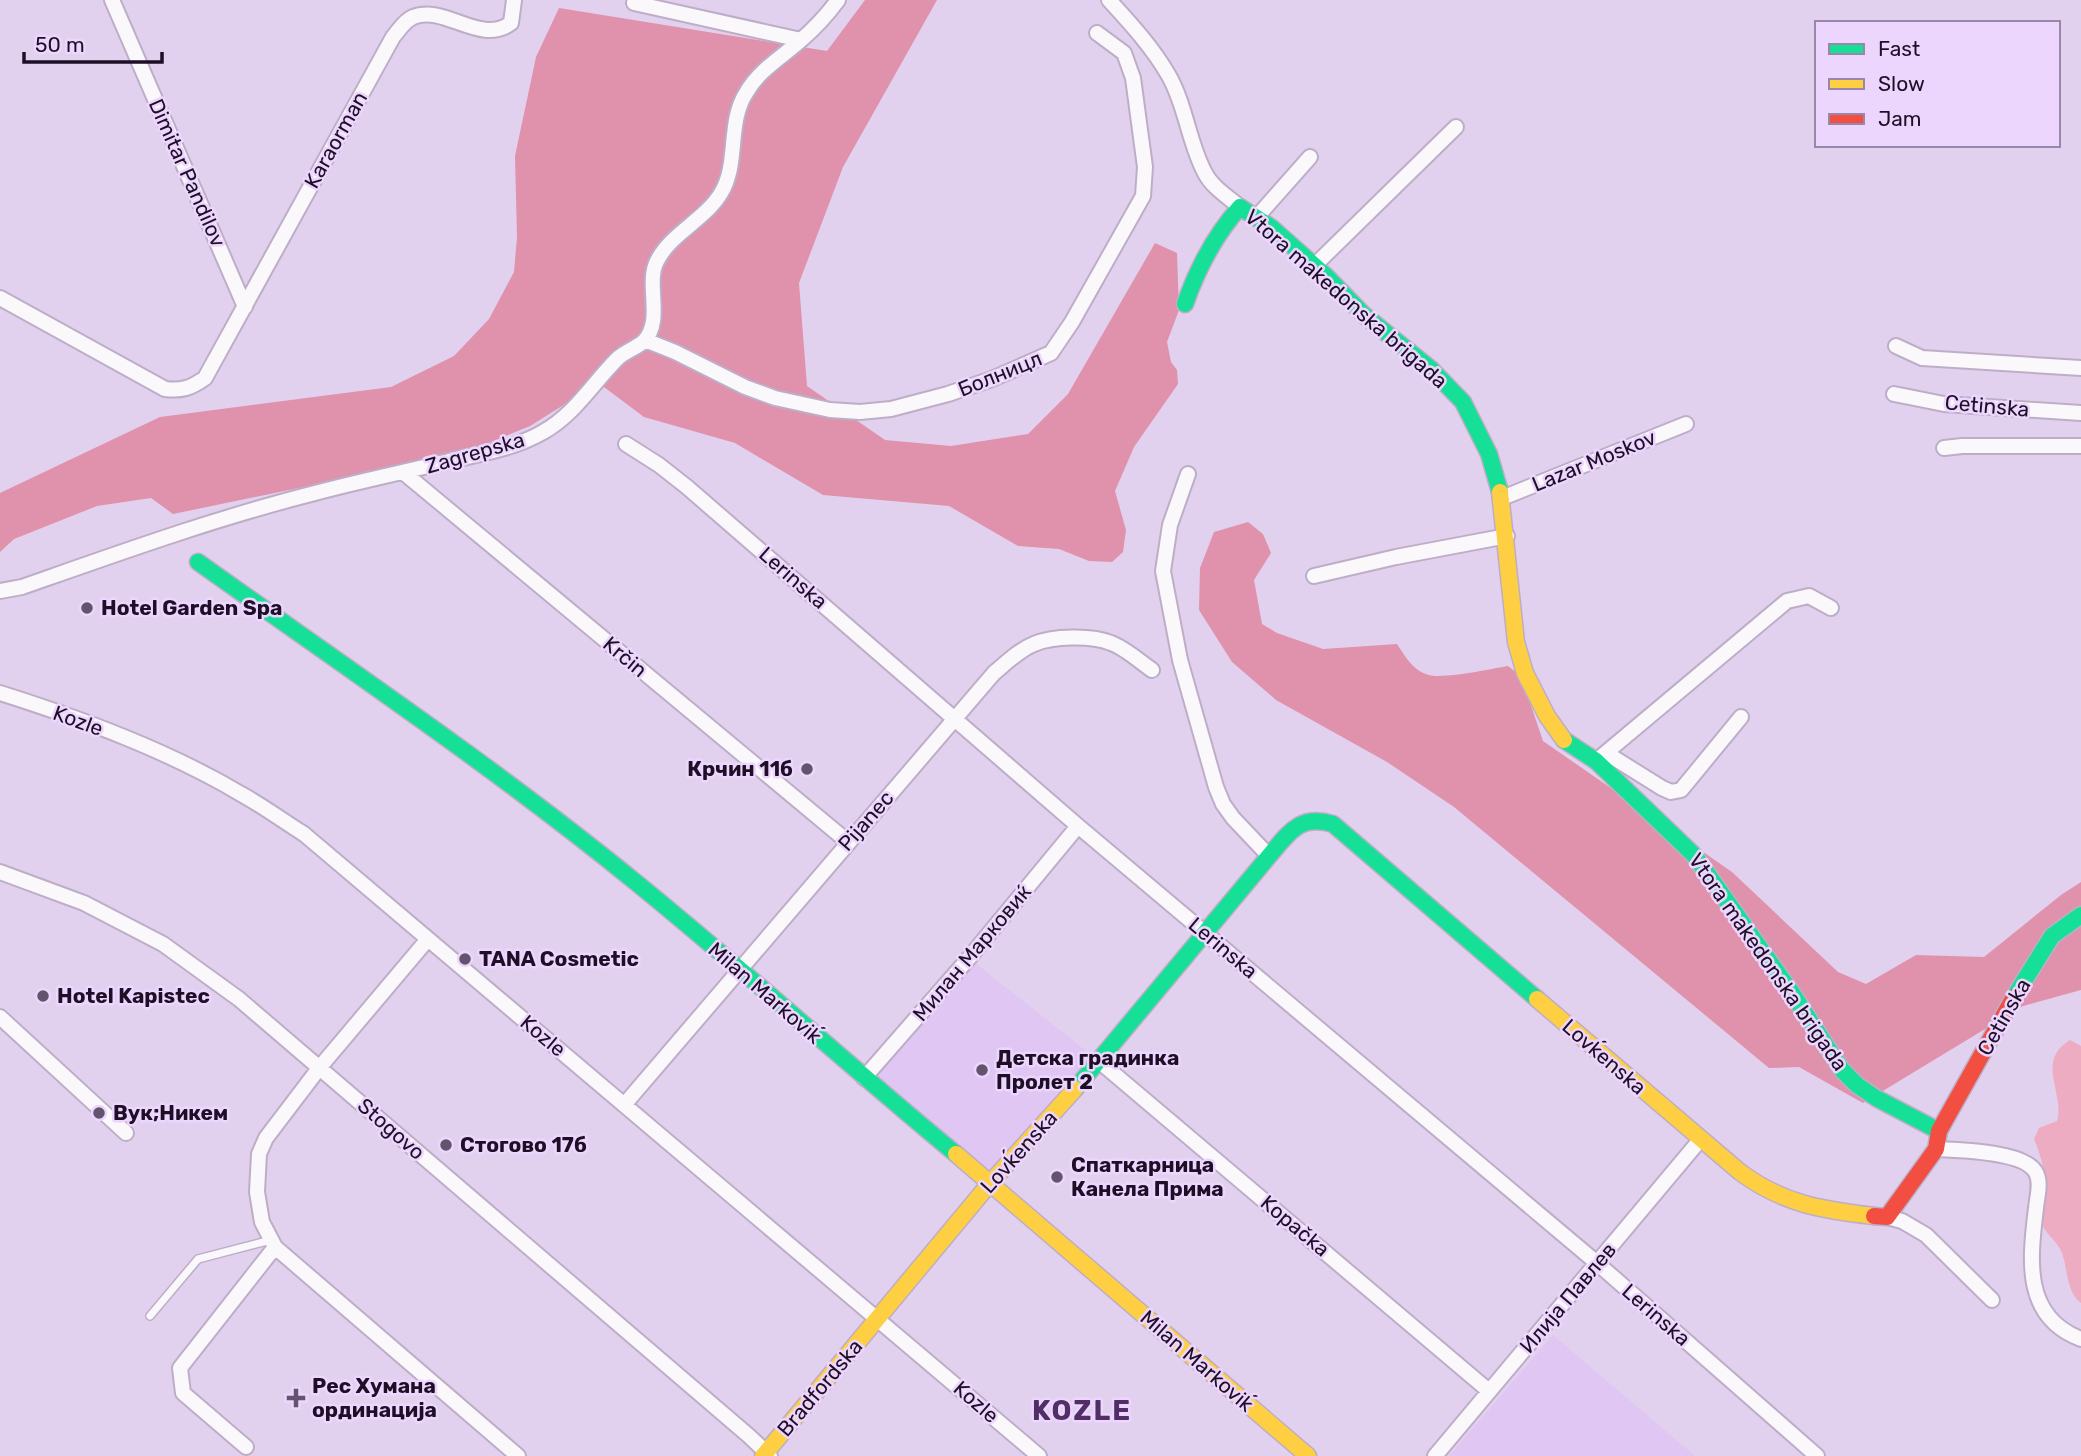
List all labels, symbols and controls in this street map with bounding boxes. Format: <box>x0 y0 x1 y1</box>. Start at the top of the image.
scale bar <box>24 21 163 65</box>
legend <box>1815 21 2060 147</box>
text: 50 m <box>35 32 85 57</box>
text: Fast <box>1878 36 1920 61</box>
text: Slow <box>1878 71 1925 96</box>
street label: Karaorman <box>299 87 372 192</box>
street label: Dimitar Pandilov <box>144 95 231 251</box>
text: Jam <box>1878 106 1922 131</box>
street label: Vtora makedonska brigada <box>1240 204 1453 393</box>
street label: Болницл <box>954 345 1045 402</box>
street label: Cetinska <box>1944 389 2030 422</box>
street label: Lazar Moskov <box>1528 424 1659 497</box>
street label: Zagrepska <box>423 426 527 479</box>
street label: Lerinska <box>754 541 833 614</box>
place label: Hotel Garden Spa <box>101 595 282 620</box>
marker: Hotel Garden Spa <box>79 600 95 616</box>
street label: Krčin <box>598 631 652 682</box>
street label: Kozle <box>50 700 107 741</box>
place label: Крчин 11б <box>687 756 793 781</box>
marker: Крчин 11б <box>799 761 815 777</box>
street label: Pijanec <box>833 785 899 856</box>
street label: Vtora makedonska brigada <box>1684 848 1853 1075</box>
street label: Милан Марковиќ <box>907 879 1036 1026</box>
street label: Lerinska <box>1184 912 1263 984</box>
street label: Milan Markoviḱ <box>704 937 827 1049</box>
place label: TANA Cosmetic <box>479 946 639 971</box>
marker: TANA Cosmetic <box>457 951 473 967</box>
street label: Cetinska <box>1972 974 2036 1060</box>
place label: Hotel Kapistec <box>57 983 210 1008</box>
marker: Hotel Kapistec <box>35 988 51 1004</box>
street label: Kozle <box>516 1009 571 1062</box>
street label: Lovḱenska <box>1557 1014 1651 1100</box>
place label: Детска градинка Пролет 2 <box>996 1045 1179 1094</box>
marker: Детска градинка Пролет 2 <box>974 1062 990 1078</box>
street label: Stogovo <box>353 1093 430 1165</box>
place label: Вук;Никем <box>113 1100 228 1125</box>
marker: Вук;Никем <box>91 1105 107 1121</box>
street label: Lovḱenska <box>975 1105 1062 1198</box>
place label: Стогово 17б <box>460 1132 587 1157</box>
marker: Стогово 17б <box>438 1137 454 1153</box>
place label: Спаткарница Канела Прима <box>1071 1152 1224 1201</box>
marker: Спаткарница Канела Прима <box>1049 1169 1065 1185</box>
street label: Kopačka <box>1256 1190 1335 1262</box>
street label: Илија Павлев <box>1514 1237 1621 1358</box>
street label: Lerinska <box>1617 1278 1696 1351</box>
street label: Milan Markoviḱ <box>1136 1305 1259 1417</box>
street label: Bradfordska <box>772 1334 867 1441</box>
place label: Рес Хумана ординација <box>312 1373 437 1422</box>
street label: Kozle <box>949 1375 1004 1428</box>
marker: Рес Хумана ординација <box>286 1388 306 1408</box>
district label: KOZLE <box>1032 1394 1132 1427</box>

